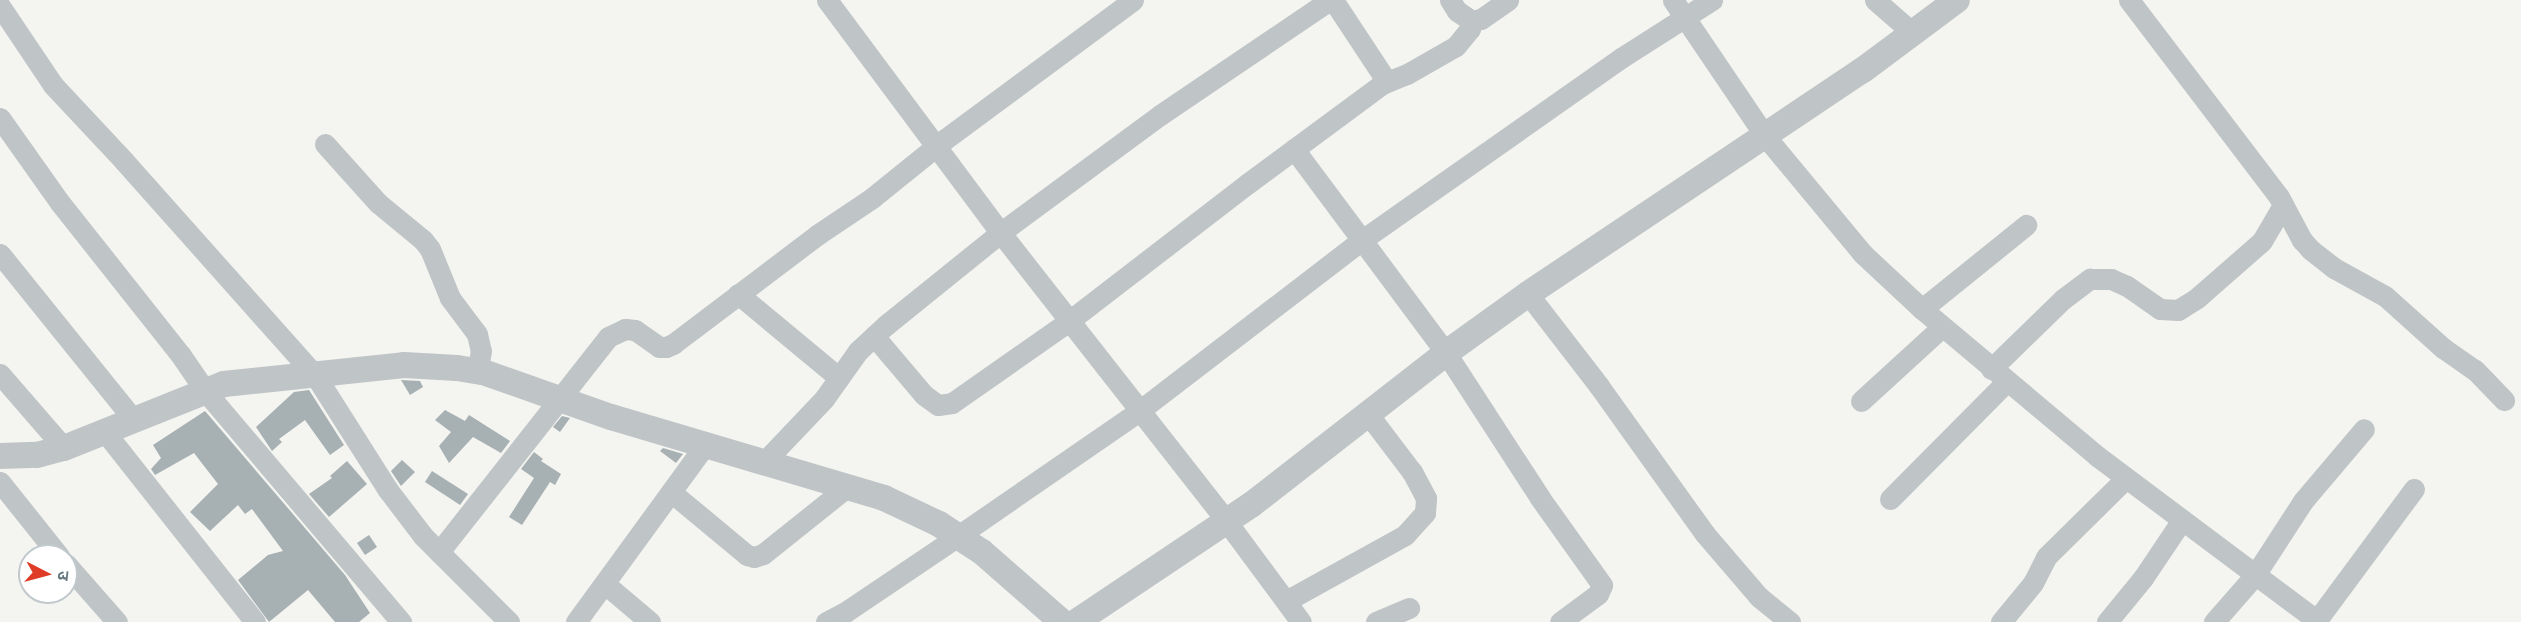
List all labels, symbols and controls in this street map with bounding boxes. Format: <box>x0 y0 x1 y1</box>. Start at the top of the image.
north arrow <box>18 544 78 604</box>
text: उ <box>52 570 75 581</box>

